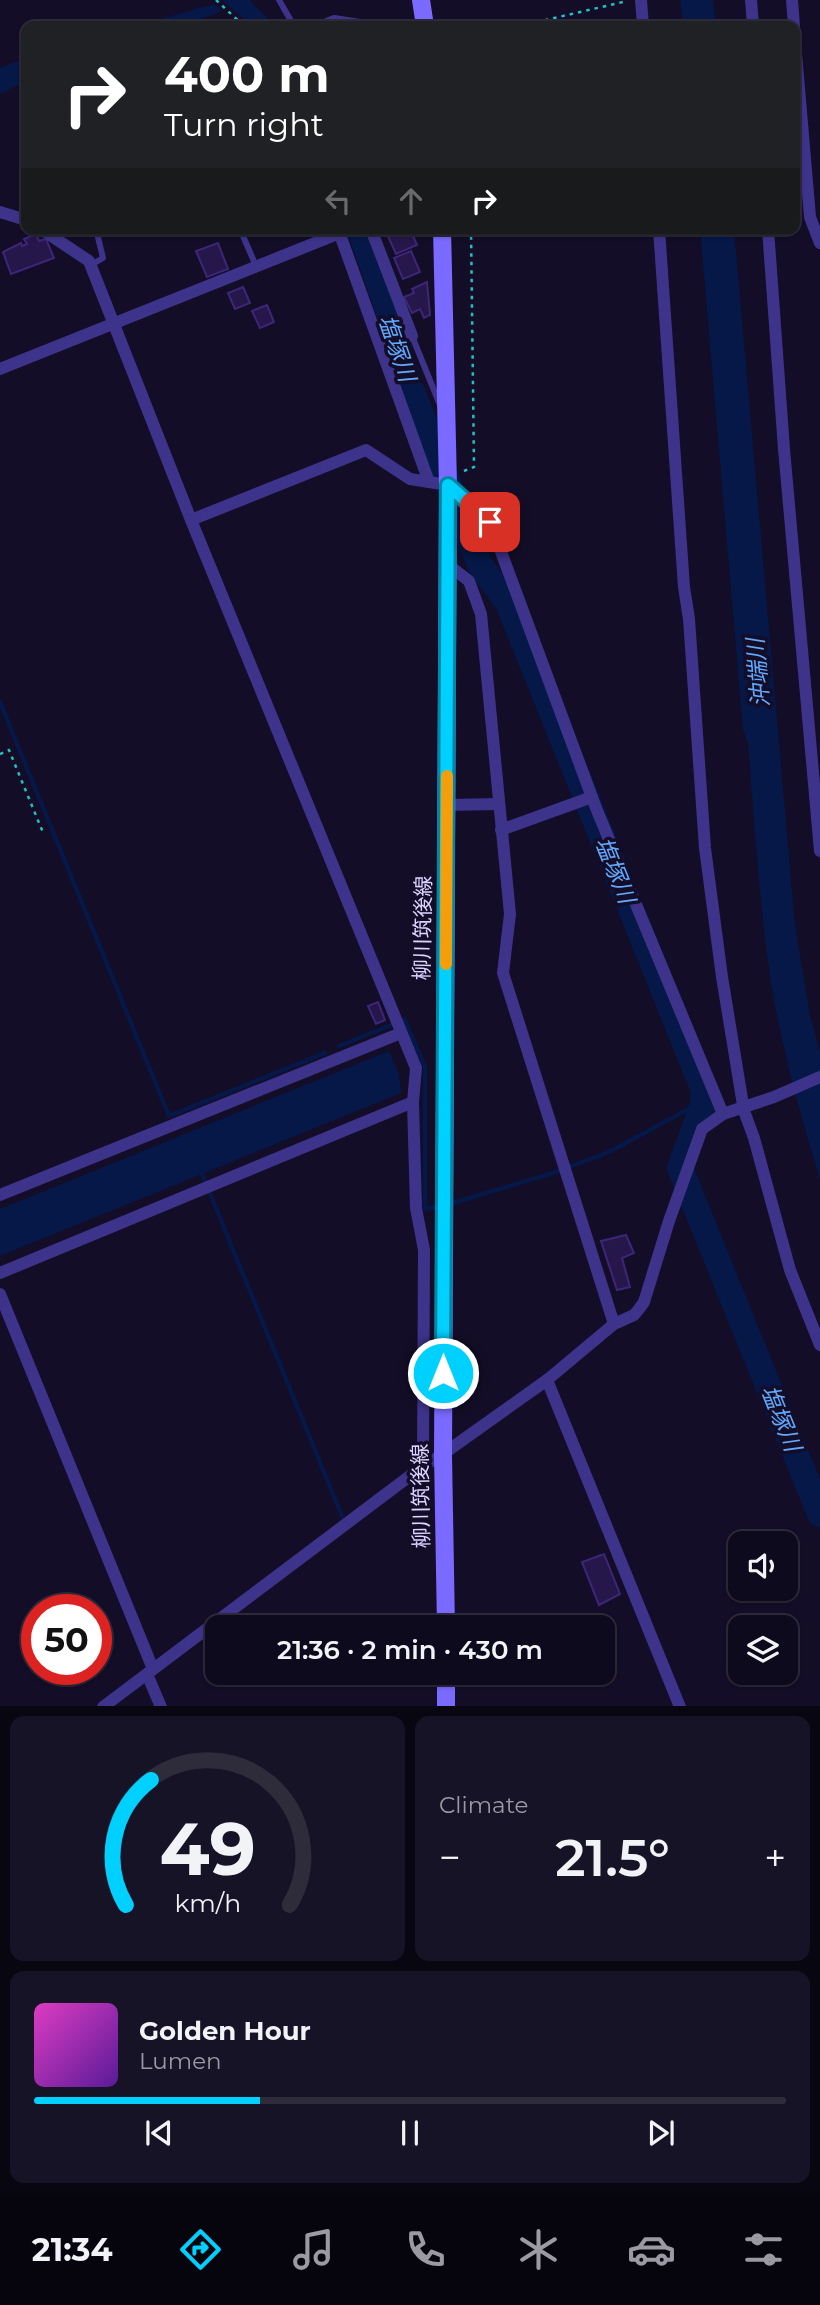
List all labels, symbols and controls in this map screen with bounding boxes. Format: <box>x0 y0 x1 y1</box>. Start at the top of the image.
text: 400 m <box>164 45 330 104</box>
icon: right <box>49 49 140 140</box>
text: Turn right <box>164 105 324 144</box>
icon: left <box>319 182 357 220</box>
icon: ahead <box>392 182 430 220</box>
icon: right <box>465 182 503 220</box>
water label: 塩塚川 <box>373 311 422 388</box>
pin <box>460 492 520 552</box>
icon: arrive <box>471 503 509 541</box>
water label: 沖端川 <box>741 634 775 709</box>
water label: 塩塚川 <box>589 833 642 910</box>
street label: 柳川筑後線 <box>409 875 436 981</box>
position arrow <box>406 1336 480 1410</box>
water label: 塩塚川 <box>755 1381 808 1458</box>
street label: 柳川筑後線 <box>407 1443 434 1549</box>
map controls <box>728 1531 798 1685</box>
button: sound <box>728 1531 798 1601</box>
speed limit sign: 50 <box>21 1594 112 1685</box>
button: layers <box>728 1615 798 1685</box>
text: 21:36 · 2 min · 430 m <box>277 1634 543 1666</box>
text: Climate <box>439 1791 528 1819</box>
text: 49 <box>159 1805 256 1893</box>
text: 21.5° <box>555 1826 670 1889</box>
text: − <box>439 1834 461 1881</box>
text: + <box>764 1834 786 1881</box>
text: km/h <box>174 1887 241 1917</box>
text: Golden Hour <box>139 2015 311 2047</box>
text: Lumen <box>139 2047 222 2075</box>
icon: previous <box>140 2114 178 2152</box>
icon: pause <box>391 2114 429 2152</box>
icon: next <box>642 2114 680 2152</box>
icon: directions <box>176 2225 225 2274</box>
icon: music <box>289 2225 338 2274</box>
icon: phone <box>401 2225 450 2274</box>
icon: climate <box>514 2225 563 2274</box>
icon: car <box>627 2225 676 2274</box>
icon: filters <box>739 2225 788 2274</box>
text: 21:34 <box>32 2230 113 2269</box>

